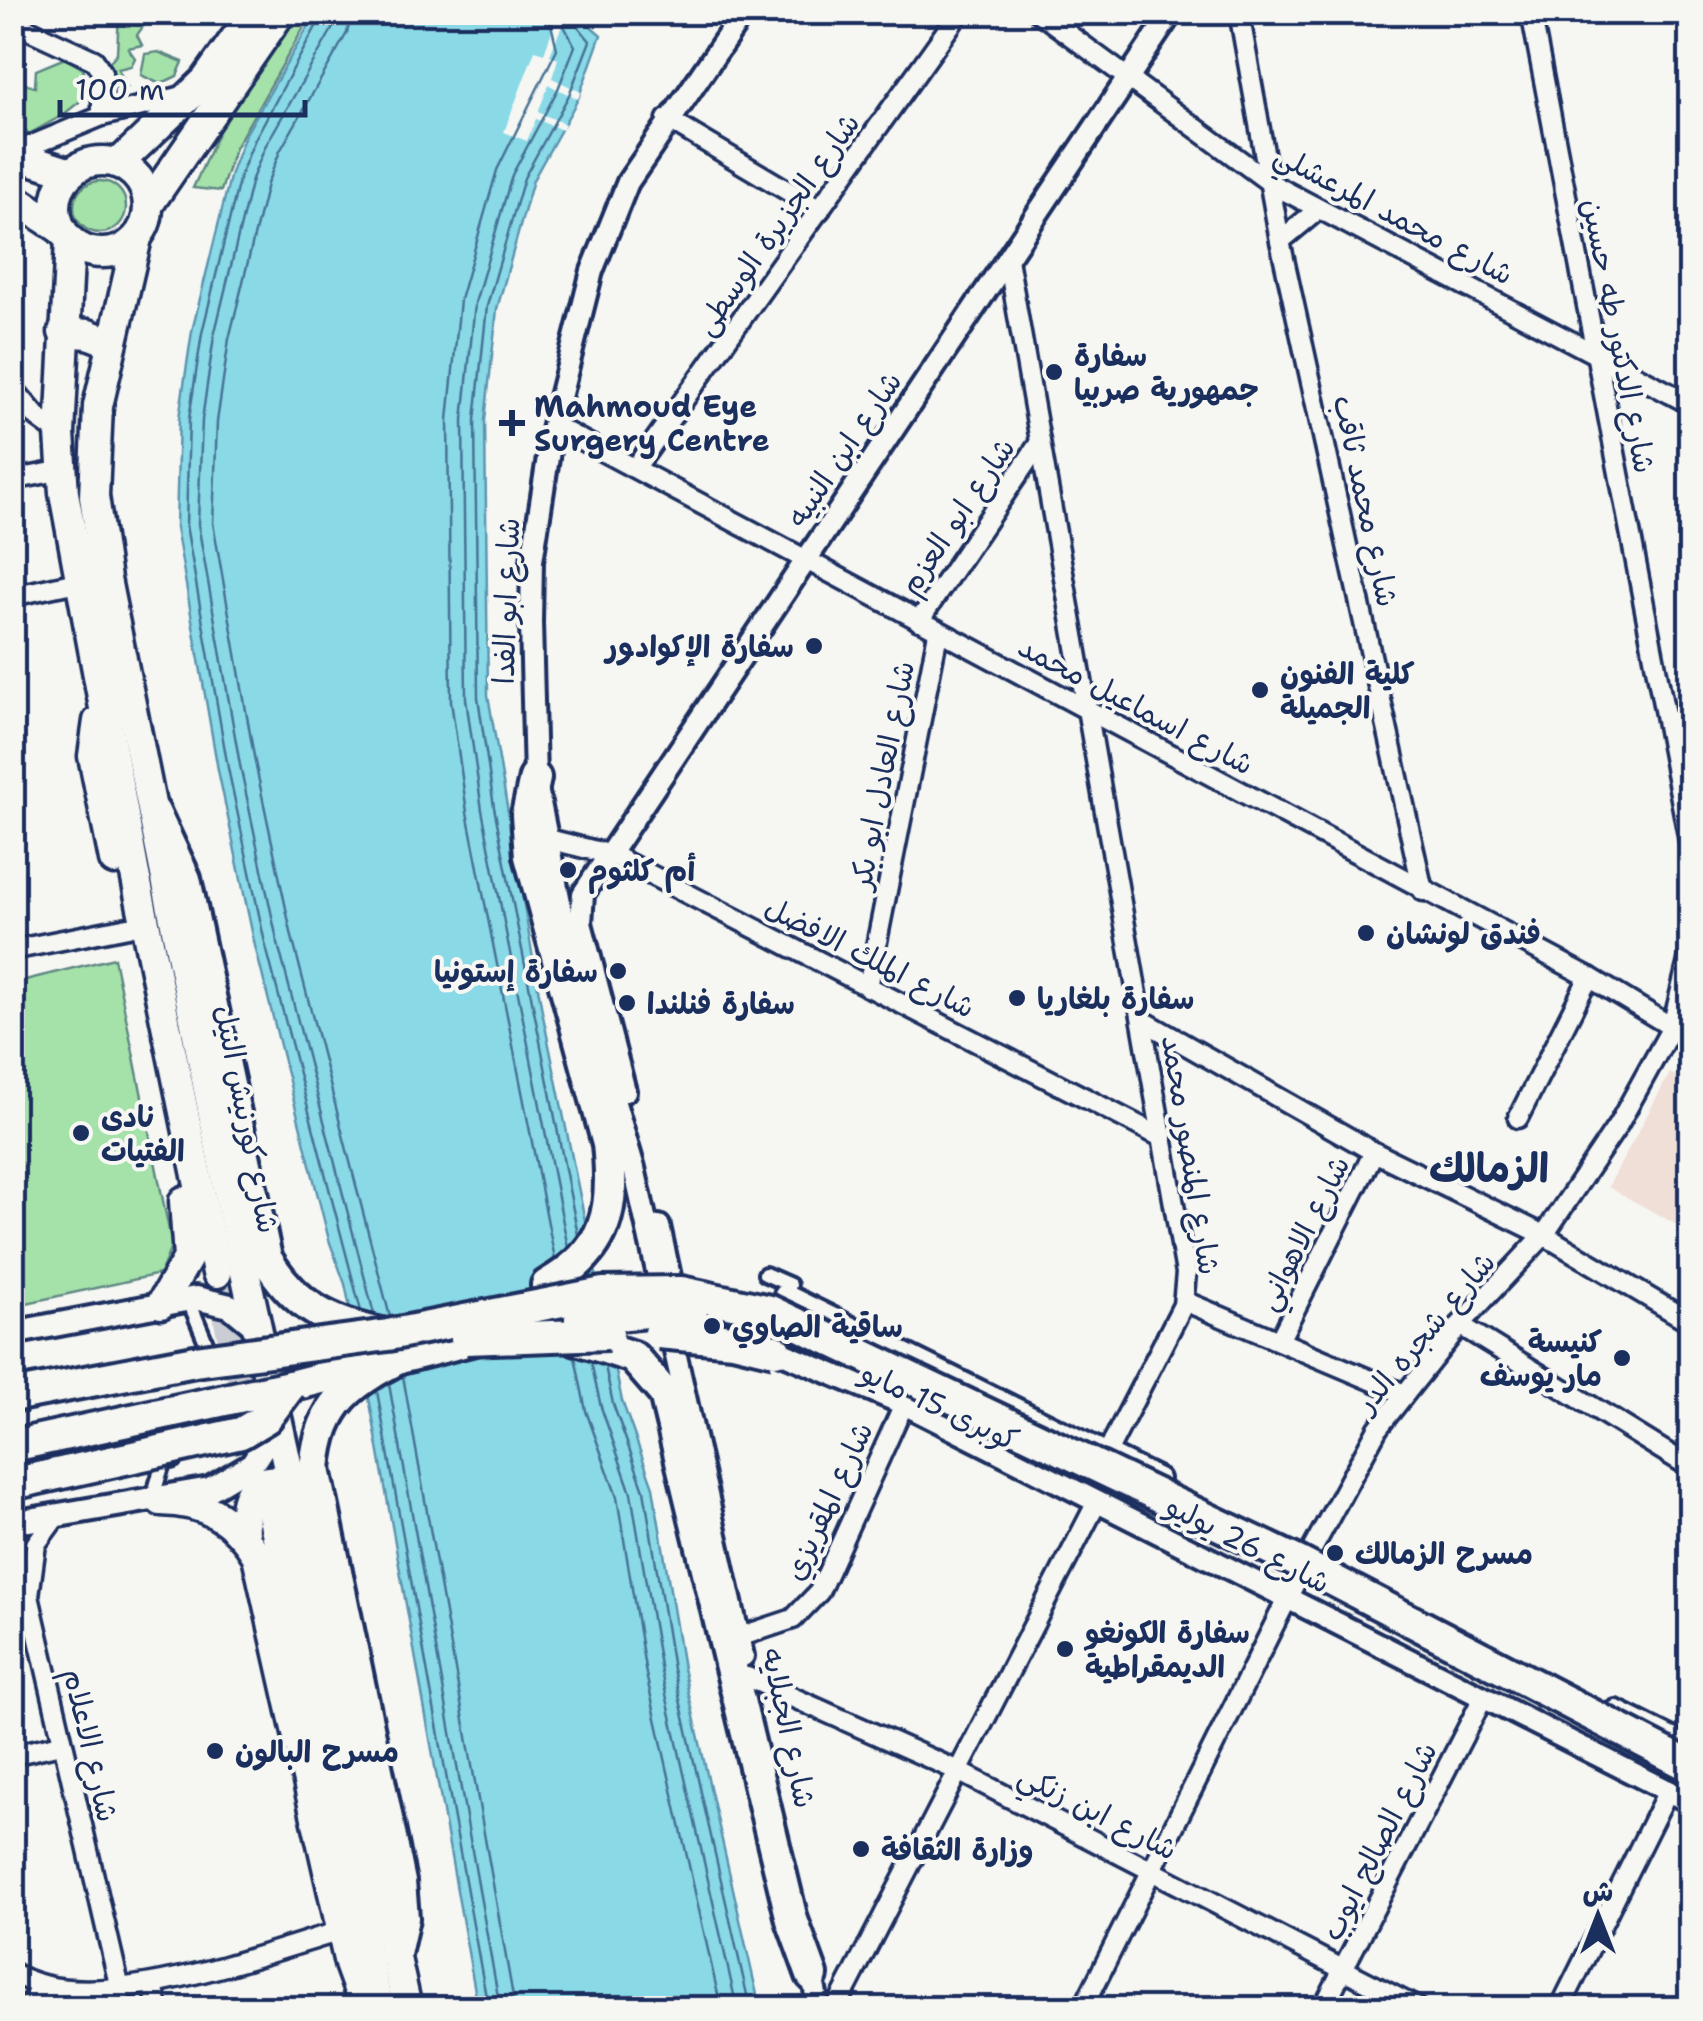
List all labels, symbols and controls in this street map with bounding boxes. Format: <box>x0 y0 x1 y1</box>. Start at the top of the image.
scale bar <box>60 55 305 117</box>
text: 100 m <box>75 69 165 110</box>
street label: شارع الجزيرة الوسطى <box>685 104 870 344</box>
street label: شارع محمد المرعشلي <box>1264 134 1521 300</box>
street label: شارع الدكتور طه حسين <box>1571 195 1666 477</box>
place label: سفارة جمهورية صربيا <box>1074 335 1259 410</box>
marker: سفارة جمهورية صربيا <box>1043 361 1065 383</box>
street label: شارع ابن النبيه <box>777 363 912 536</box>
place label: Mahmoud Eye Surgery Centre <box>534 386 770 461</box>
street label: شارع محمد ثاقب <box>1323 391 1408 611</box>
marker: Mahmoud Eye Surgery Centre <box>499 410 525 436</box>
street label: شارع ابو العزم <box>889 430 1026 604</box>
street label: شارع ابو الفدا <box>483 517 530 685</box>
place label: سفارة الإكوادور <box>603 626 794 667</box>
street label: شارع اسماعيل محمد <box>1010 626 1261 785</box>
marker: سفارة الإكوادور <box>803 635 825 657</box>
place label: كلية الفنون الجميلة <box>1280 653 1415 728</box>
street label: شارع العادل ابو بكر <box>839 657 925 896</box>
marker: كلية الفنون الجميلة <box>1249 679 1271 701</box>
place label: أم كلثوم <box>588 850 696 894</box>
marker: أم كلثوم <box>557 859 579 881</box>
street label: شارع الملك الافضل <box>757 886 982 1029</box>
place label: فندق لونشان <box>1386 913 1541 954</box>
marker: فندق لونشان <box>1355 922 1377 944</box>
place label: سفارة إستونيا <box>434 951 598 992</box>
marker: سفارة إستونيا <box>607 960 629 982</box>
place label: سفارة بلغاريا <box>1037 978 1194 1019</box>
place label: سفارة فنلندا <box>647 983 795 1024</box>
marker: سفارة بلغاريا <box>1006 987 1028 1009</box>
marker: سفارة فنلندا <box>616 992 638 1014</box>
street label: شارع كورنيش النيل <box>204 1001 289 1237</box>
street label: شارع المنصور محمد <box>1151 1032 1230 1278</box>
place label: نادى الفتيات <box>101 1096 185 1171</box>
marker: نادى الفتيات <box>70 1122 92 1144</box>
district label: الزمالك <box>1429 1141 1549 1195</box>
street label: شارع الاهواني <box>1246 1149 1365 1320</box>
street label: شارع شجره الدر <box>1344 1243 1505 1424</box>
place label: ساقية الصاوي <box>732 1306 903 1349</box>
marker: ساقية الصاوي <box>701 1315 723 1337</box>
place label: كنيسة مار يوسف <box>1480 1321 1603 1396</box>
marker: كنيسة مار يوسف <box>1611 1347 1633 1369</box>
street label: كوبرى 15 مايو <box>853 1351 1025 1460</box>
street label: شارع المقريزي <box>773 1415 884 1587</box>
street label: شارع 26 يوليو <box>1157 1484 1337 1604</box>
place label: مسرح الزمالك <box>1355 1533 1533 1574</box>
marker: مسرح الزمالك <box>1324 1542 1346 1564</box>
place label: سفارة الكونغو الديمقراطية <box>1083 1612 1250 1687</box>
marker: سفارة الكونغو الديمقراطية <box>1054 1638 1076 1660</box>
street label: شارع الجبلايه <box>751 1644 826 1812</box>
street label: شارع الاعلام <box>51 1664 129 1826</box>
place label: مسرح البالون <box>235 1731 399 1772</box>
street label: شارع الصالح ايوب <box>1311 1734 1448 1948</box>
marker: مسرح البالون <box>204 1740 226 1762</box>
street label: شارع ابن زنكي <box>1009 1754 1185 1875</box>
place label: وزارة الثقافة <box>881 1829 1034 1870</box>
marker: وزارة الثقافة <box>850 1838 872 1860</box>
north arrow <box>1548 1866 1648 1966</box>
text: ش <box>1583 1872 1613 1910</box>

